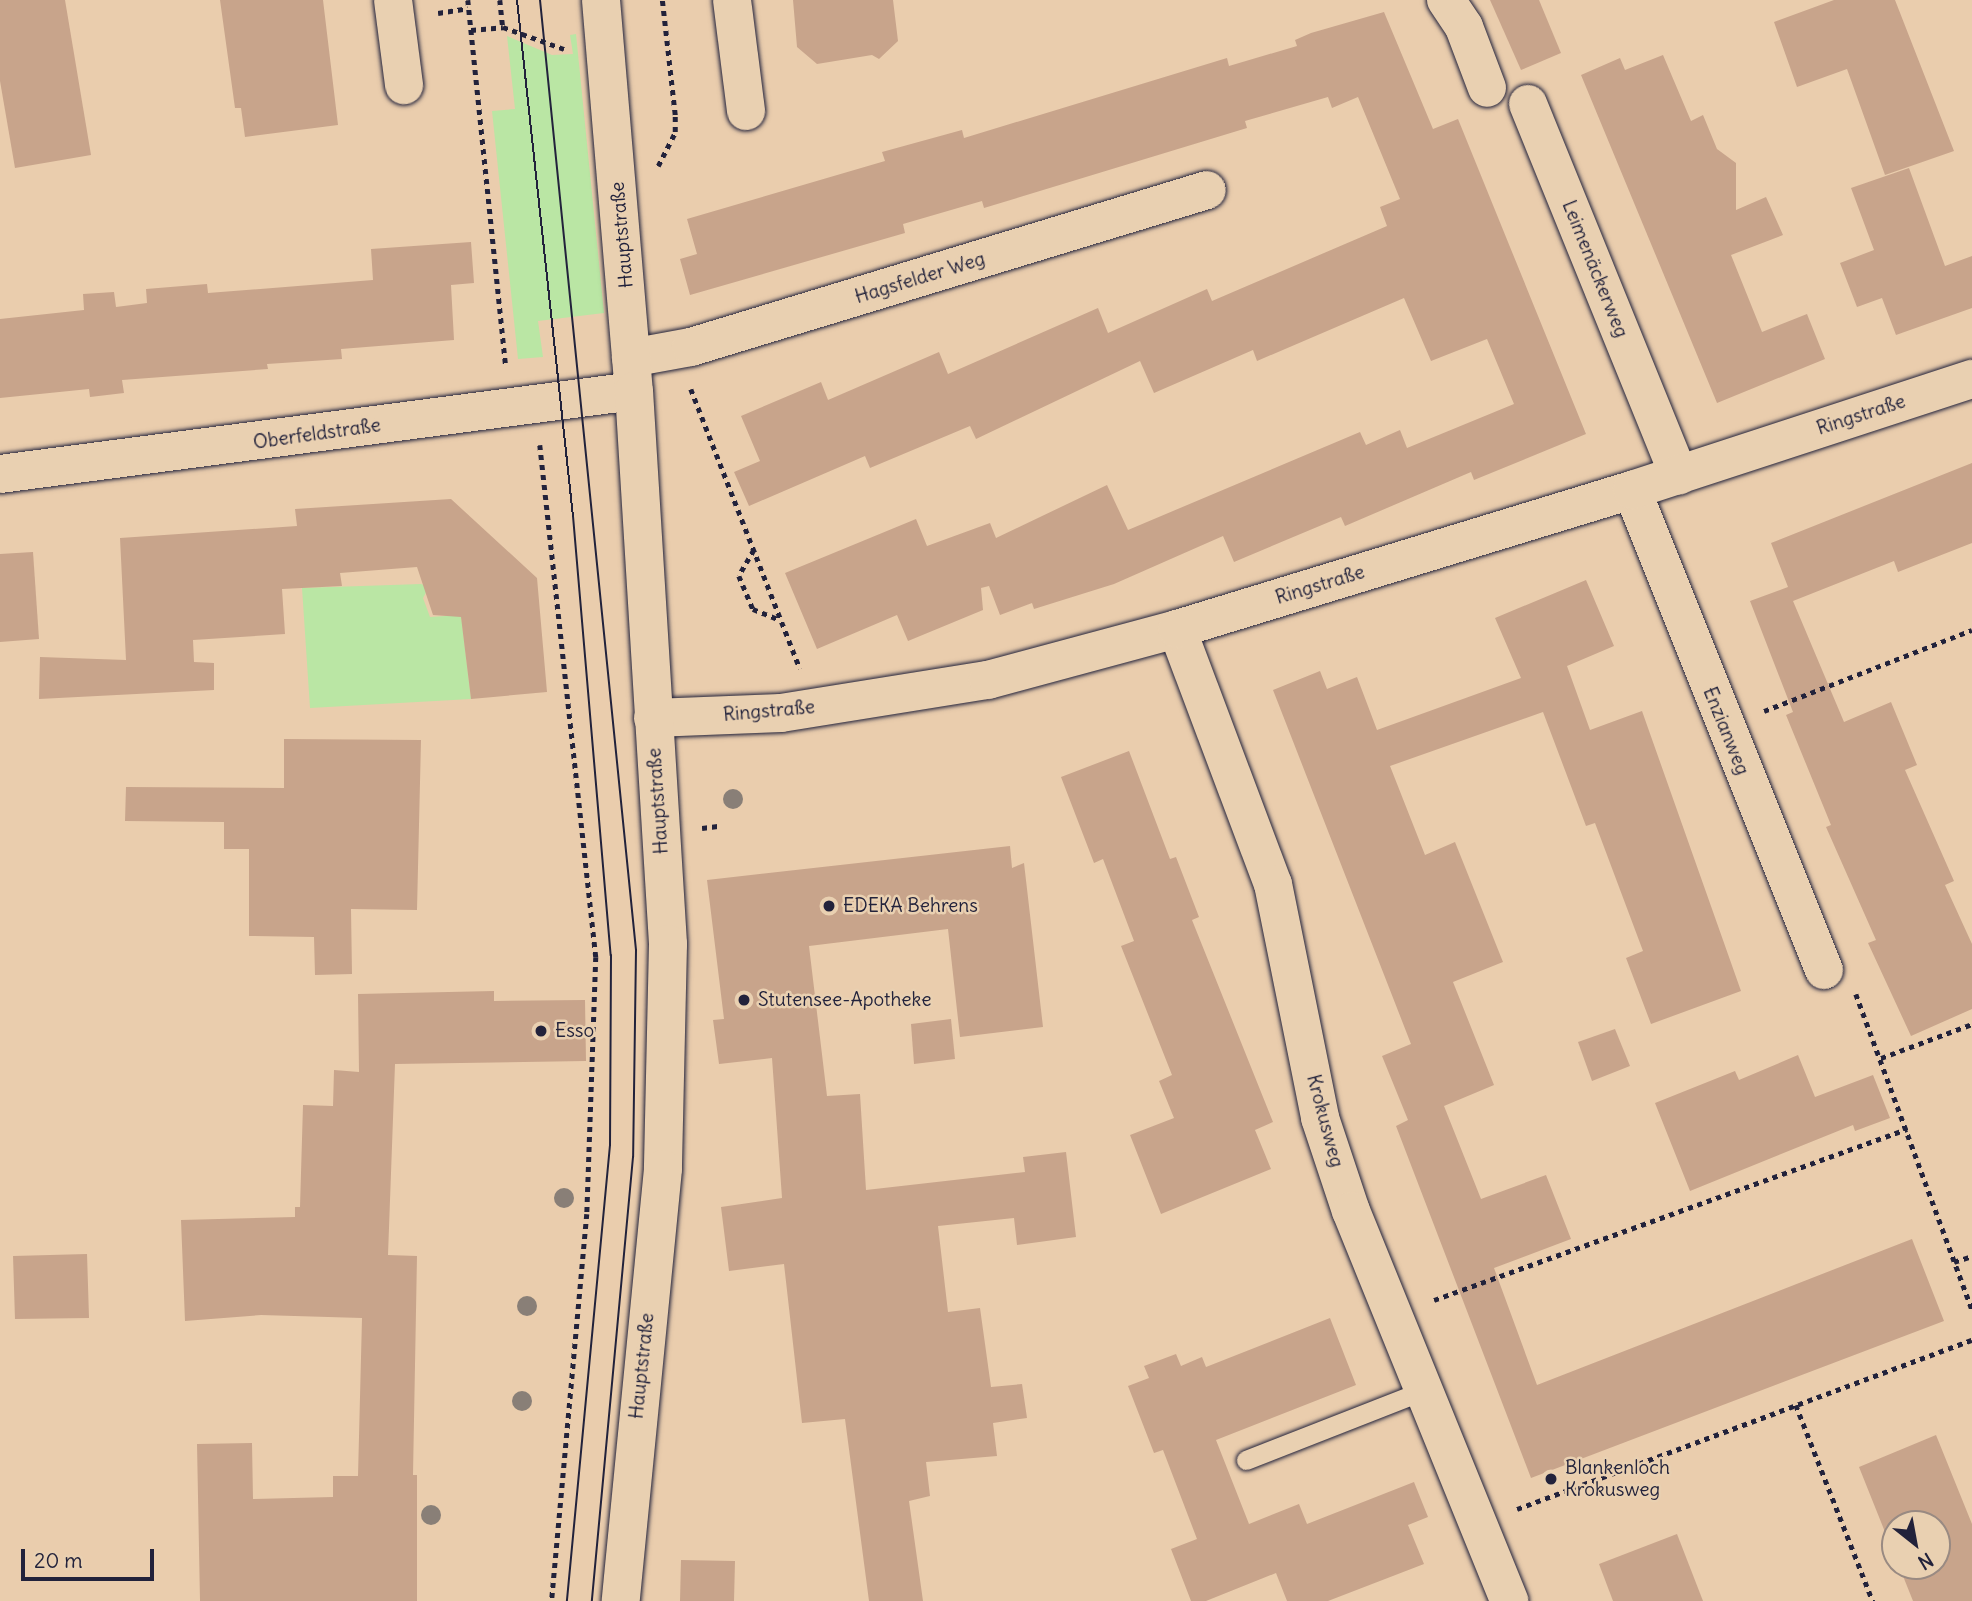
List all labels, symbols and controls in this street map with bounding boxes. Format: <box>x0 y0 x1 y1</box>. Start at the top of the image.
street label: Hauptstraße <box>606 181 638 289</box>
street label: Leimenäckerweg <box>1557 197 1633 341</box>
street label: Hagsfelder Weg <box>852 247 988 309</box>
street label: Ringstraße <box>1814 390 1908 440</box>
street label: Oberfeldstraße <box>252 414 382 454</box>
street label: Ringstraße <box>1273 561 1367 609</box>
street label: Enzianweg <box>1698 684 1754 778</box>
street label: Ringstraße <box>722 696 816 726</box>
street label: Hauptstraße <box>643 747 673 855</box>
place label: EDEKA Behrens <box>843 895 978 917</box>
marker: EDEKA Behrens <box>821 898 837 914</box>
place label: Stutensee-Apotheke <box>758 989 931 1011</box>
marker: Stutensee-Apotheke <box>736 992 752 1008</box>
place label: Esso <box>555 1020 594 1042</box>
marker: Esso <box>533 1023 549 1039</box>
street label: Krokusweg <box>1302 1072 1348 1170</box>
street label: Hauptstraße <box>625 1312 659 1420</box>
place label: Blankenloch Krokusweg <box>1565 1457 1670 1501</box>
marker: Blankenloch Krokusweg <box>1543 1471 1559 1487</box>
north arrow <box>1881 1510 1951 1580</box>
scale bar <box>24 1534 158 1578</box>
text: 20 m <box>34 1547 83 1574</box>
text: N <box>1914 1548 1938 1575</box>

